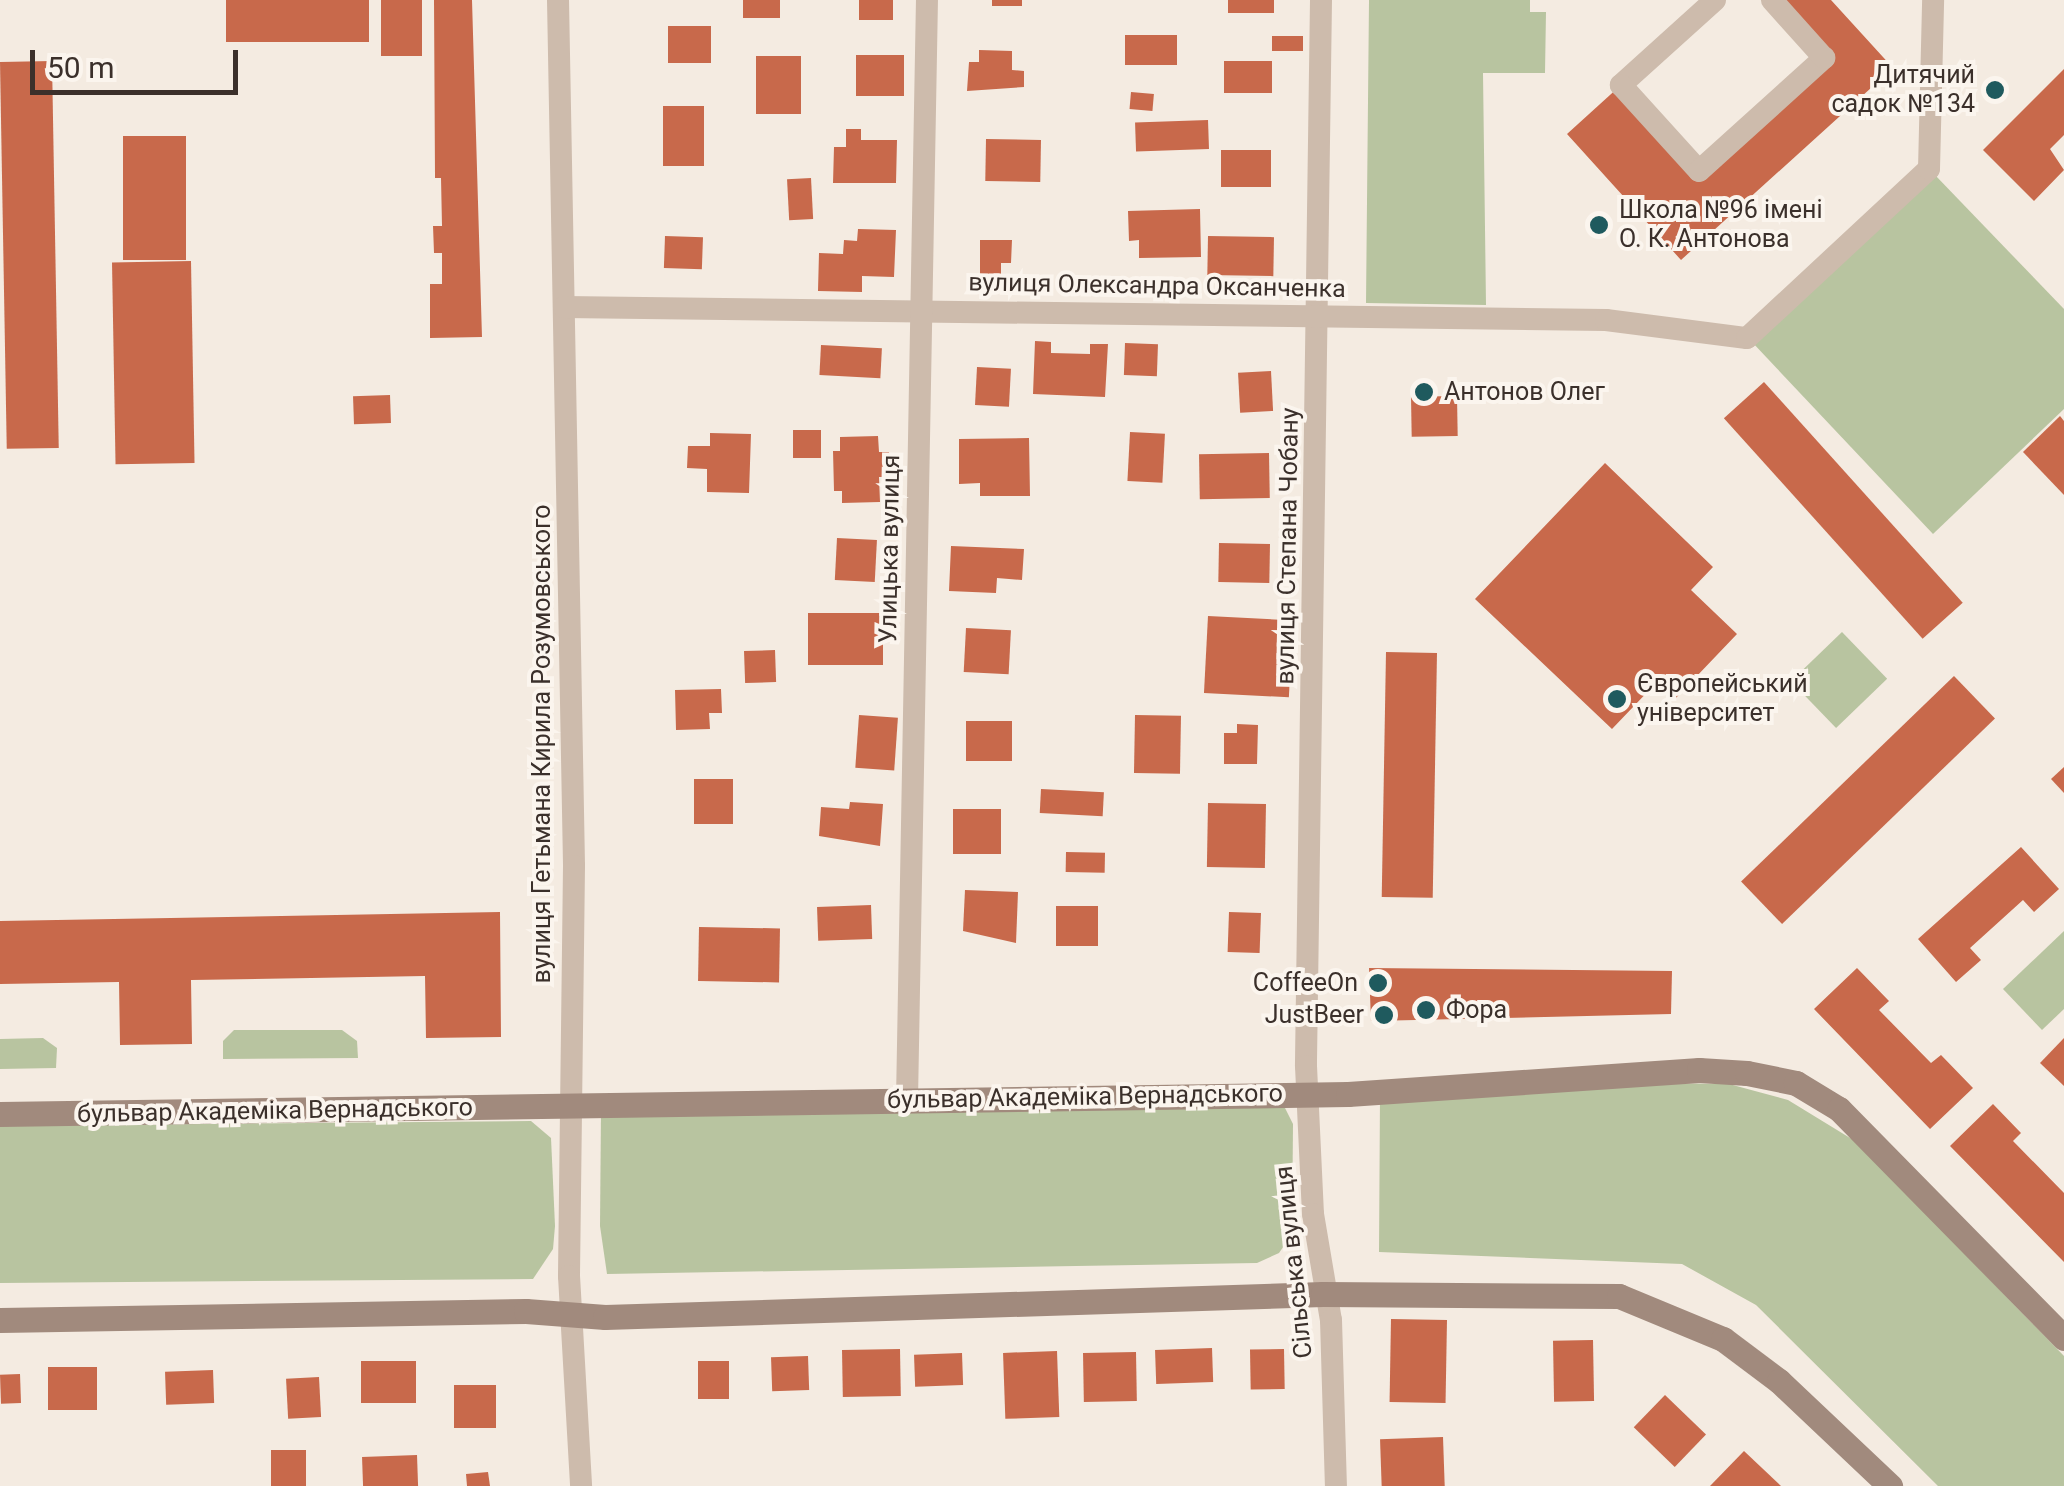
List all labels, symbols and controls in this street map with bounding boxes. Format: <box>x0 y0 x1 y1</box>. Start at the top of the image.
scale bar <box>35 30 242 92</box>
text: 50 m <box>47 50 114 85</box>
place label: Дитячий садок №134 <box>1831 61 1975 120</box>
marker: Дитячий садок №134 <box>1984 79 2006 101</box>
place label: Школа №96 імені О. К. Антонова <box>1619 196 1822 255</box>
marker: Школа №96 імені О. К. Антонова <box>1588 214 1610 236</box>
street label: вулиця Олександра Оксанченка <box>968 268 1346 304</box>
place label: Антонов Олег <box>1444 377 1605 407</box>
marker: Антонов Олег <box>1413 381 1435 403</box>
street label: вулиця Степана Чобану <box>1271 407 1305 685</box>
street label: Улицька вулиця <box>873 454 907 644</box>
street label: вулиця Гетьмана Кирила Розумовського <box>527 504 557 984</box>
place label: Європейський університет <box>1637 670 1808 729</box>
marker: Європейський університет <box>1606 688 1628 710</box>
place label: CoffeeOn <box>1253 968 1358 998</box>
marker: CoffeeOn <box>1367 972 1389 994</box>
place label: Фора <box>1446 995 1507 1025</box>
marker: Фора <box>1415 999 1437 1021</box>
place label: JustBeer <box>1265 1000 1364 1030</box>
marker: JustBeer <box>1373 1004 1395 1026</box>
street label: бульвар Академіка Вернадського <box>887 1079 1283 1115</box>
street label: бульвар Академіка Вернадського <box>77 1093 473 1129</box>
street label: Сільська вулиця <box>1269 1164 1319 1360</box>

